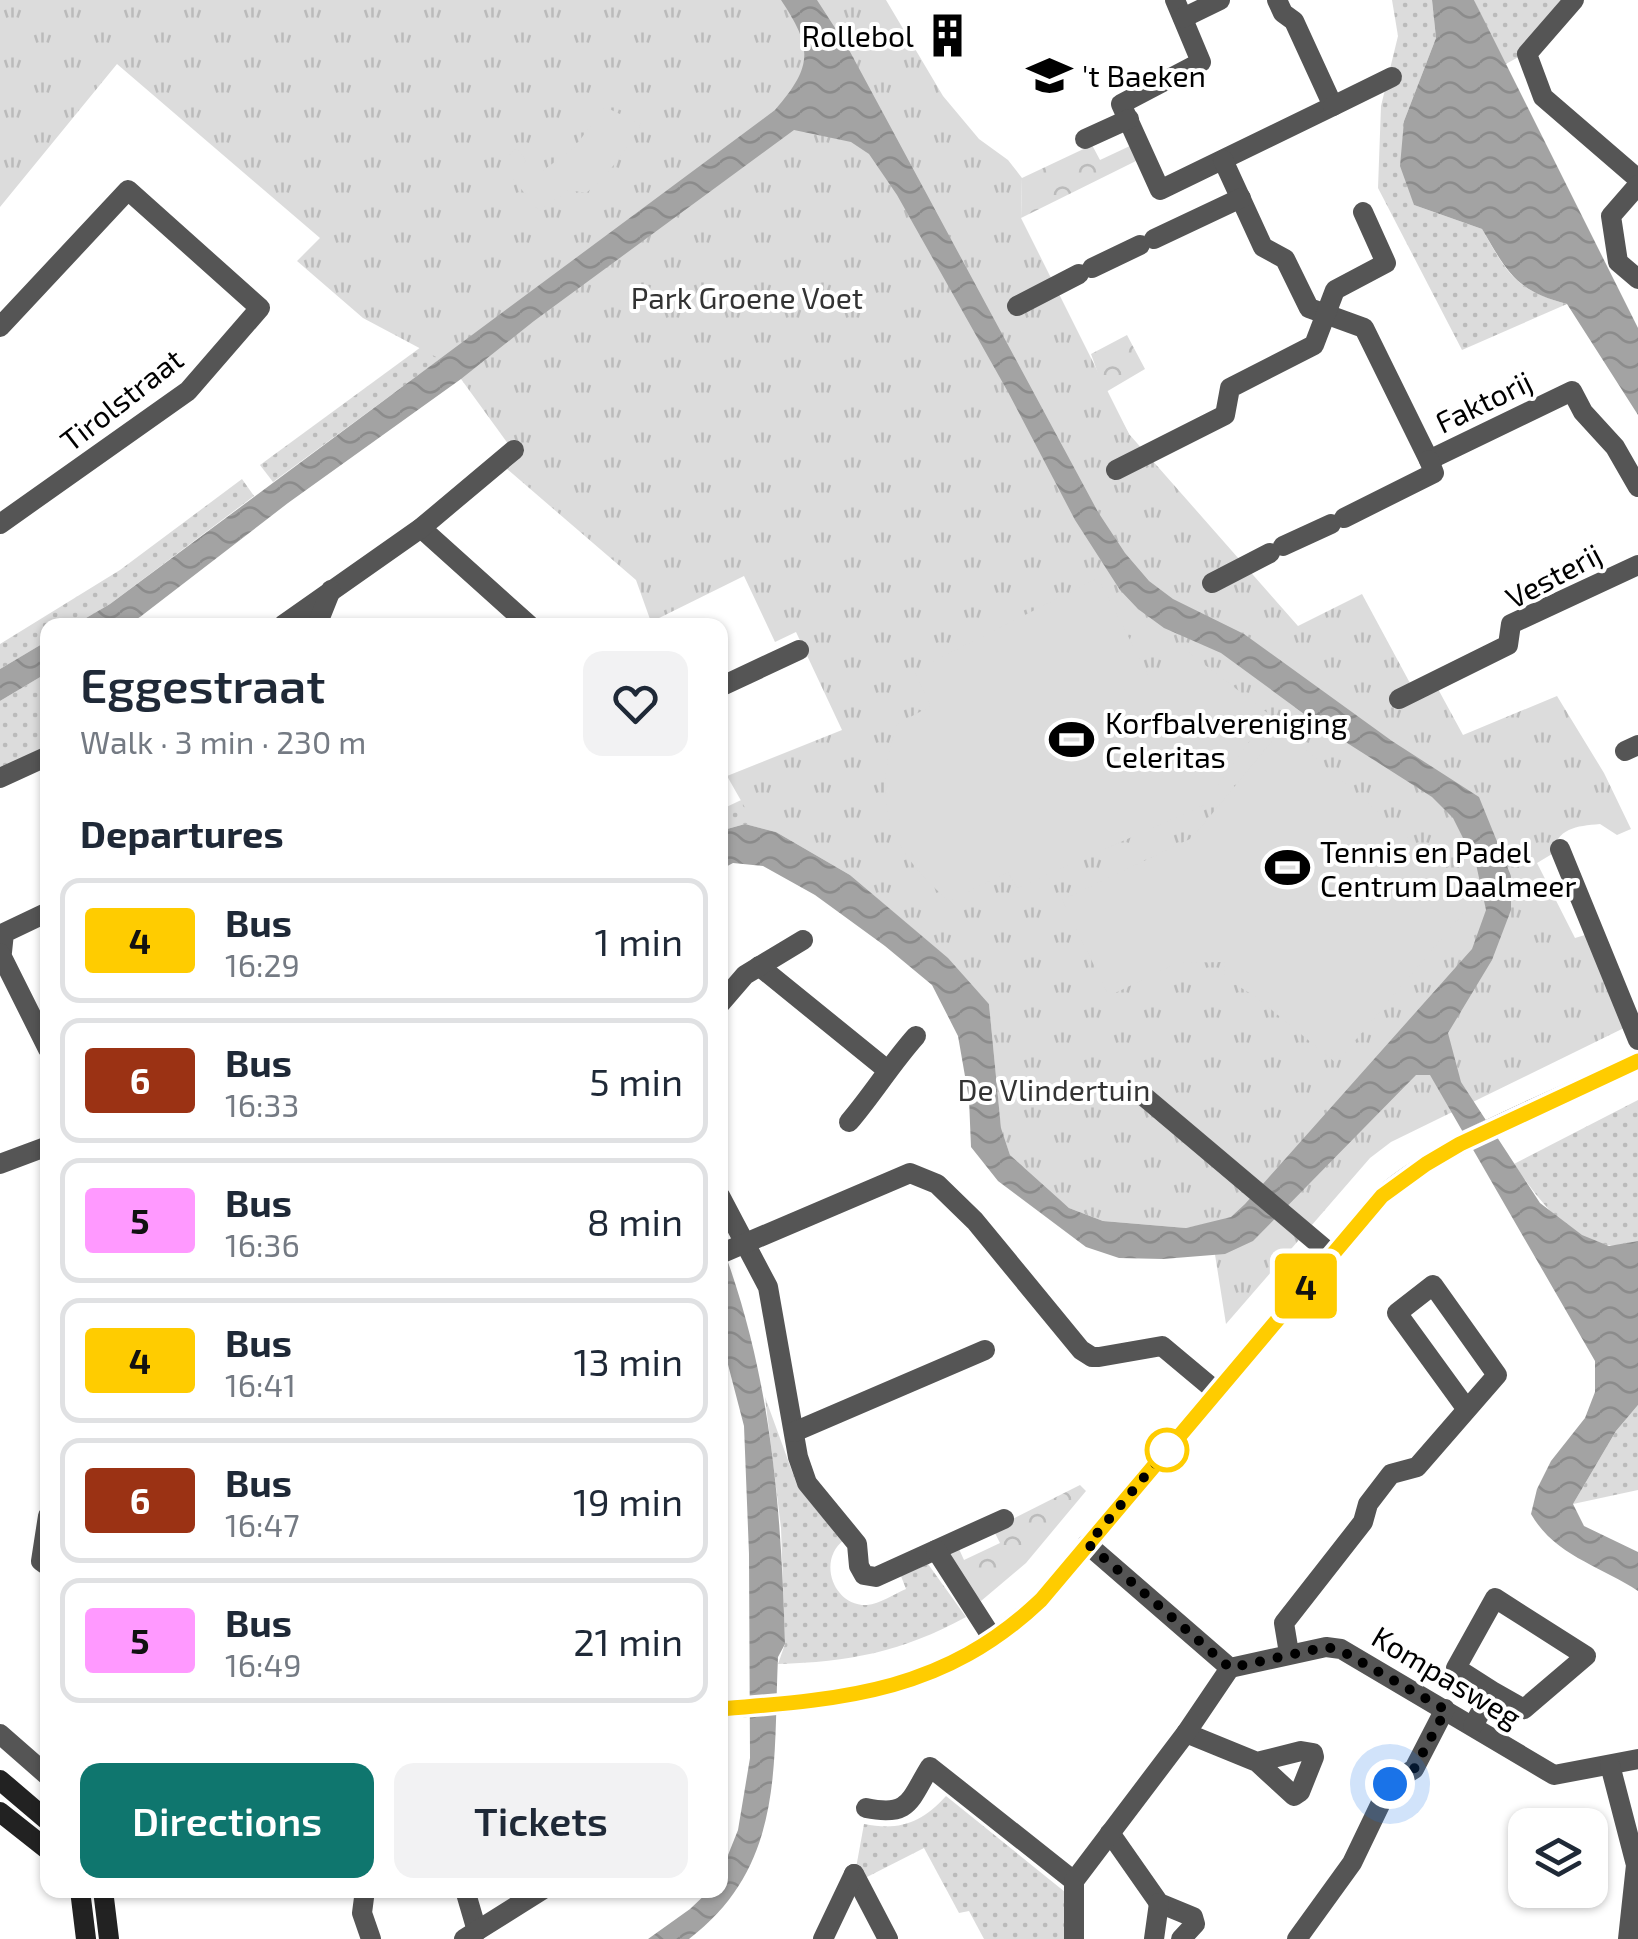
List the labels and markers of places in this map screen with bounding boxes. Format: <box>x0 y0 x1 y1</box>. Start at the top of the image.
building icon: Rollebol <box>923 11 971 59</box>
place label: Rollebol <box>802 17 914 53</box>
school or university icon: 't Baeken <box>1025 51 1073 99</box>
place label: 't Baeken <box>1082 57 1206 93</box>
place label: Korfbalvereniging Celeritas <box>1105 704 1348 774</box>
sports icon: Korfbalvereniging Celeritas <box>1048 715 1096 763</box>
place label: Tennis en Padel Centrum Daalmeer <box>1320 833 1576 903</box>
sports icon: Tennis en Padel Centrum Daalmeer <box>1263 844 1311 892</box>
unlabelled marker <box>1146 1429 1188 1471</box>

